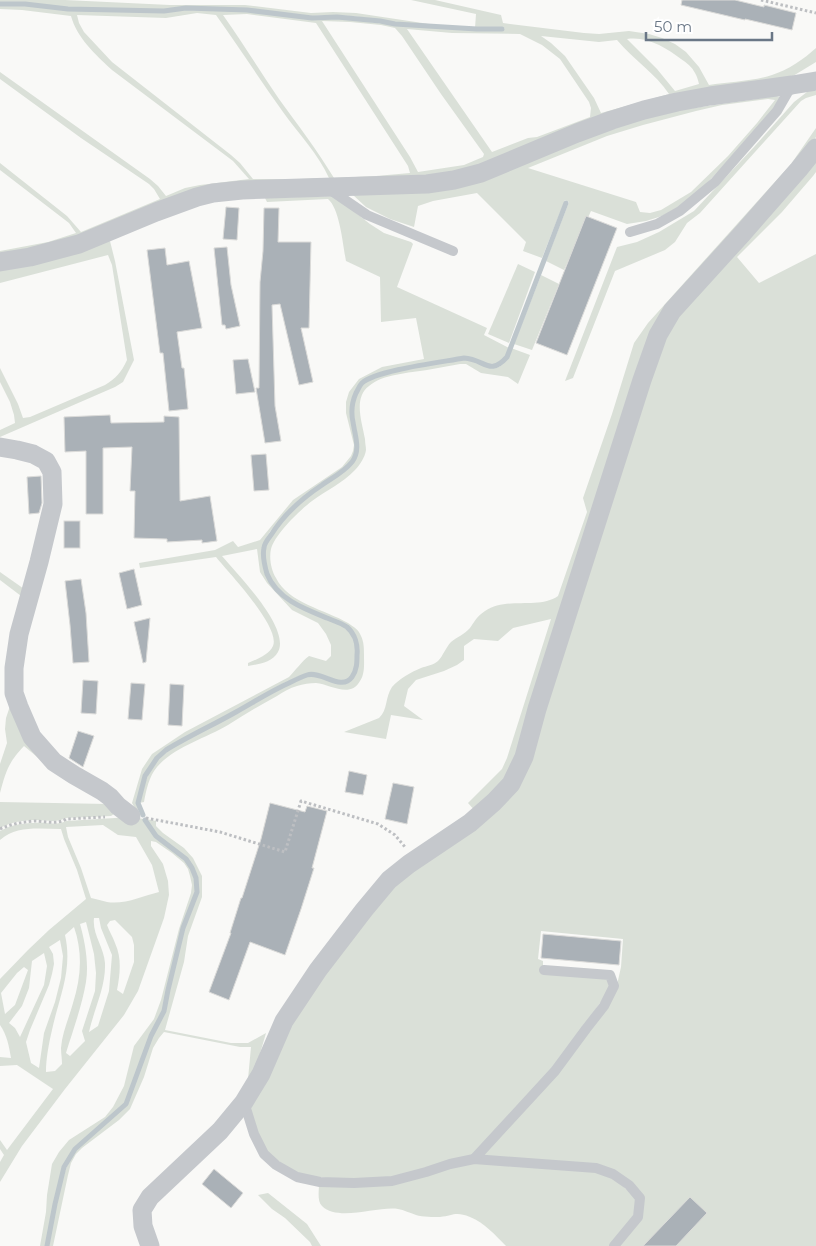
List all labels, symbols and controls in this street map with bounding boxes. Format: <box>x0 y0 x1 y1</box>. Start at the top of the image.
scale bar <box>646 10 772 42</box>
text: 50 m <box>654 17 692 36</box>

